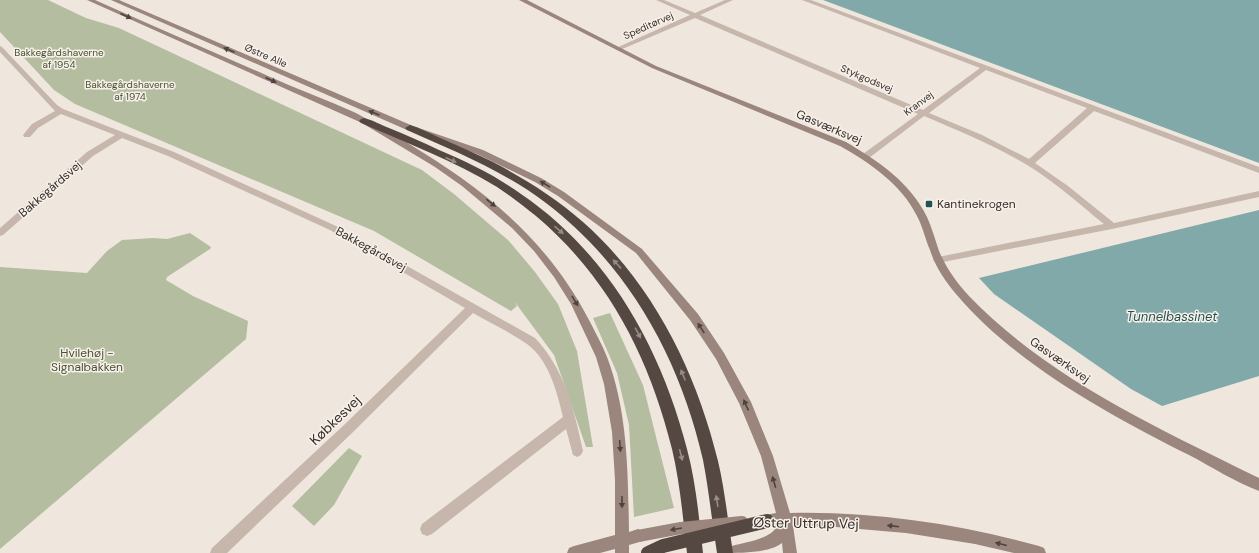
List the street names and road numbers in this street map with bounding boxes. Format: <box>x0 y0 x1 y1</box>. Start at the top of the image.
street label: Speditørvej <box>621 9 675 42</box>
street label: Østre Alle <box>242 41 289 70</box>
street label: Stykgodsvej <box>839 62 895 95</box>
street label: Kranvej <box>901 88 936 119</box>
street label: Gasværksvej <box>794 106 864 148</box>
street label: Bakkegårdsvej <box>15 157 85 221</box>
street label: Bakkegårdsvej <box>333 223 409 275</box>
street label: Gasværksvej <box>1027 333 1093 387</box>
street label: Købkesvej <box>305 391 365 449</box>
street label: Øster Uttrup Vej <box>753 513 859 533</box>

